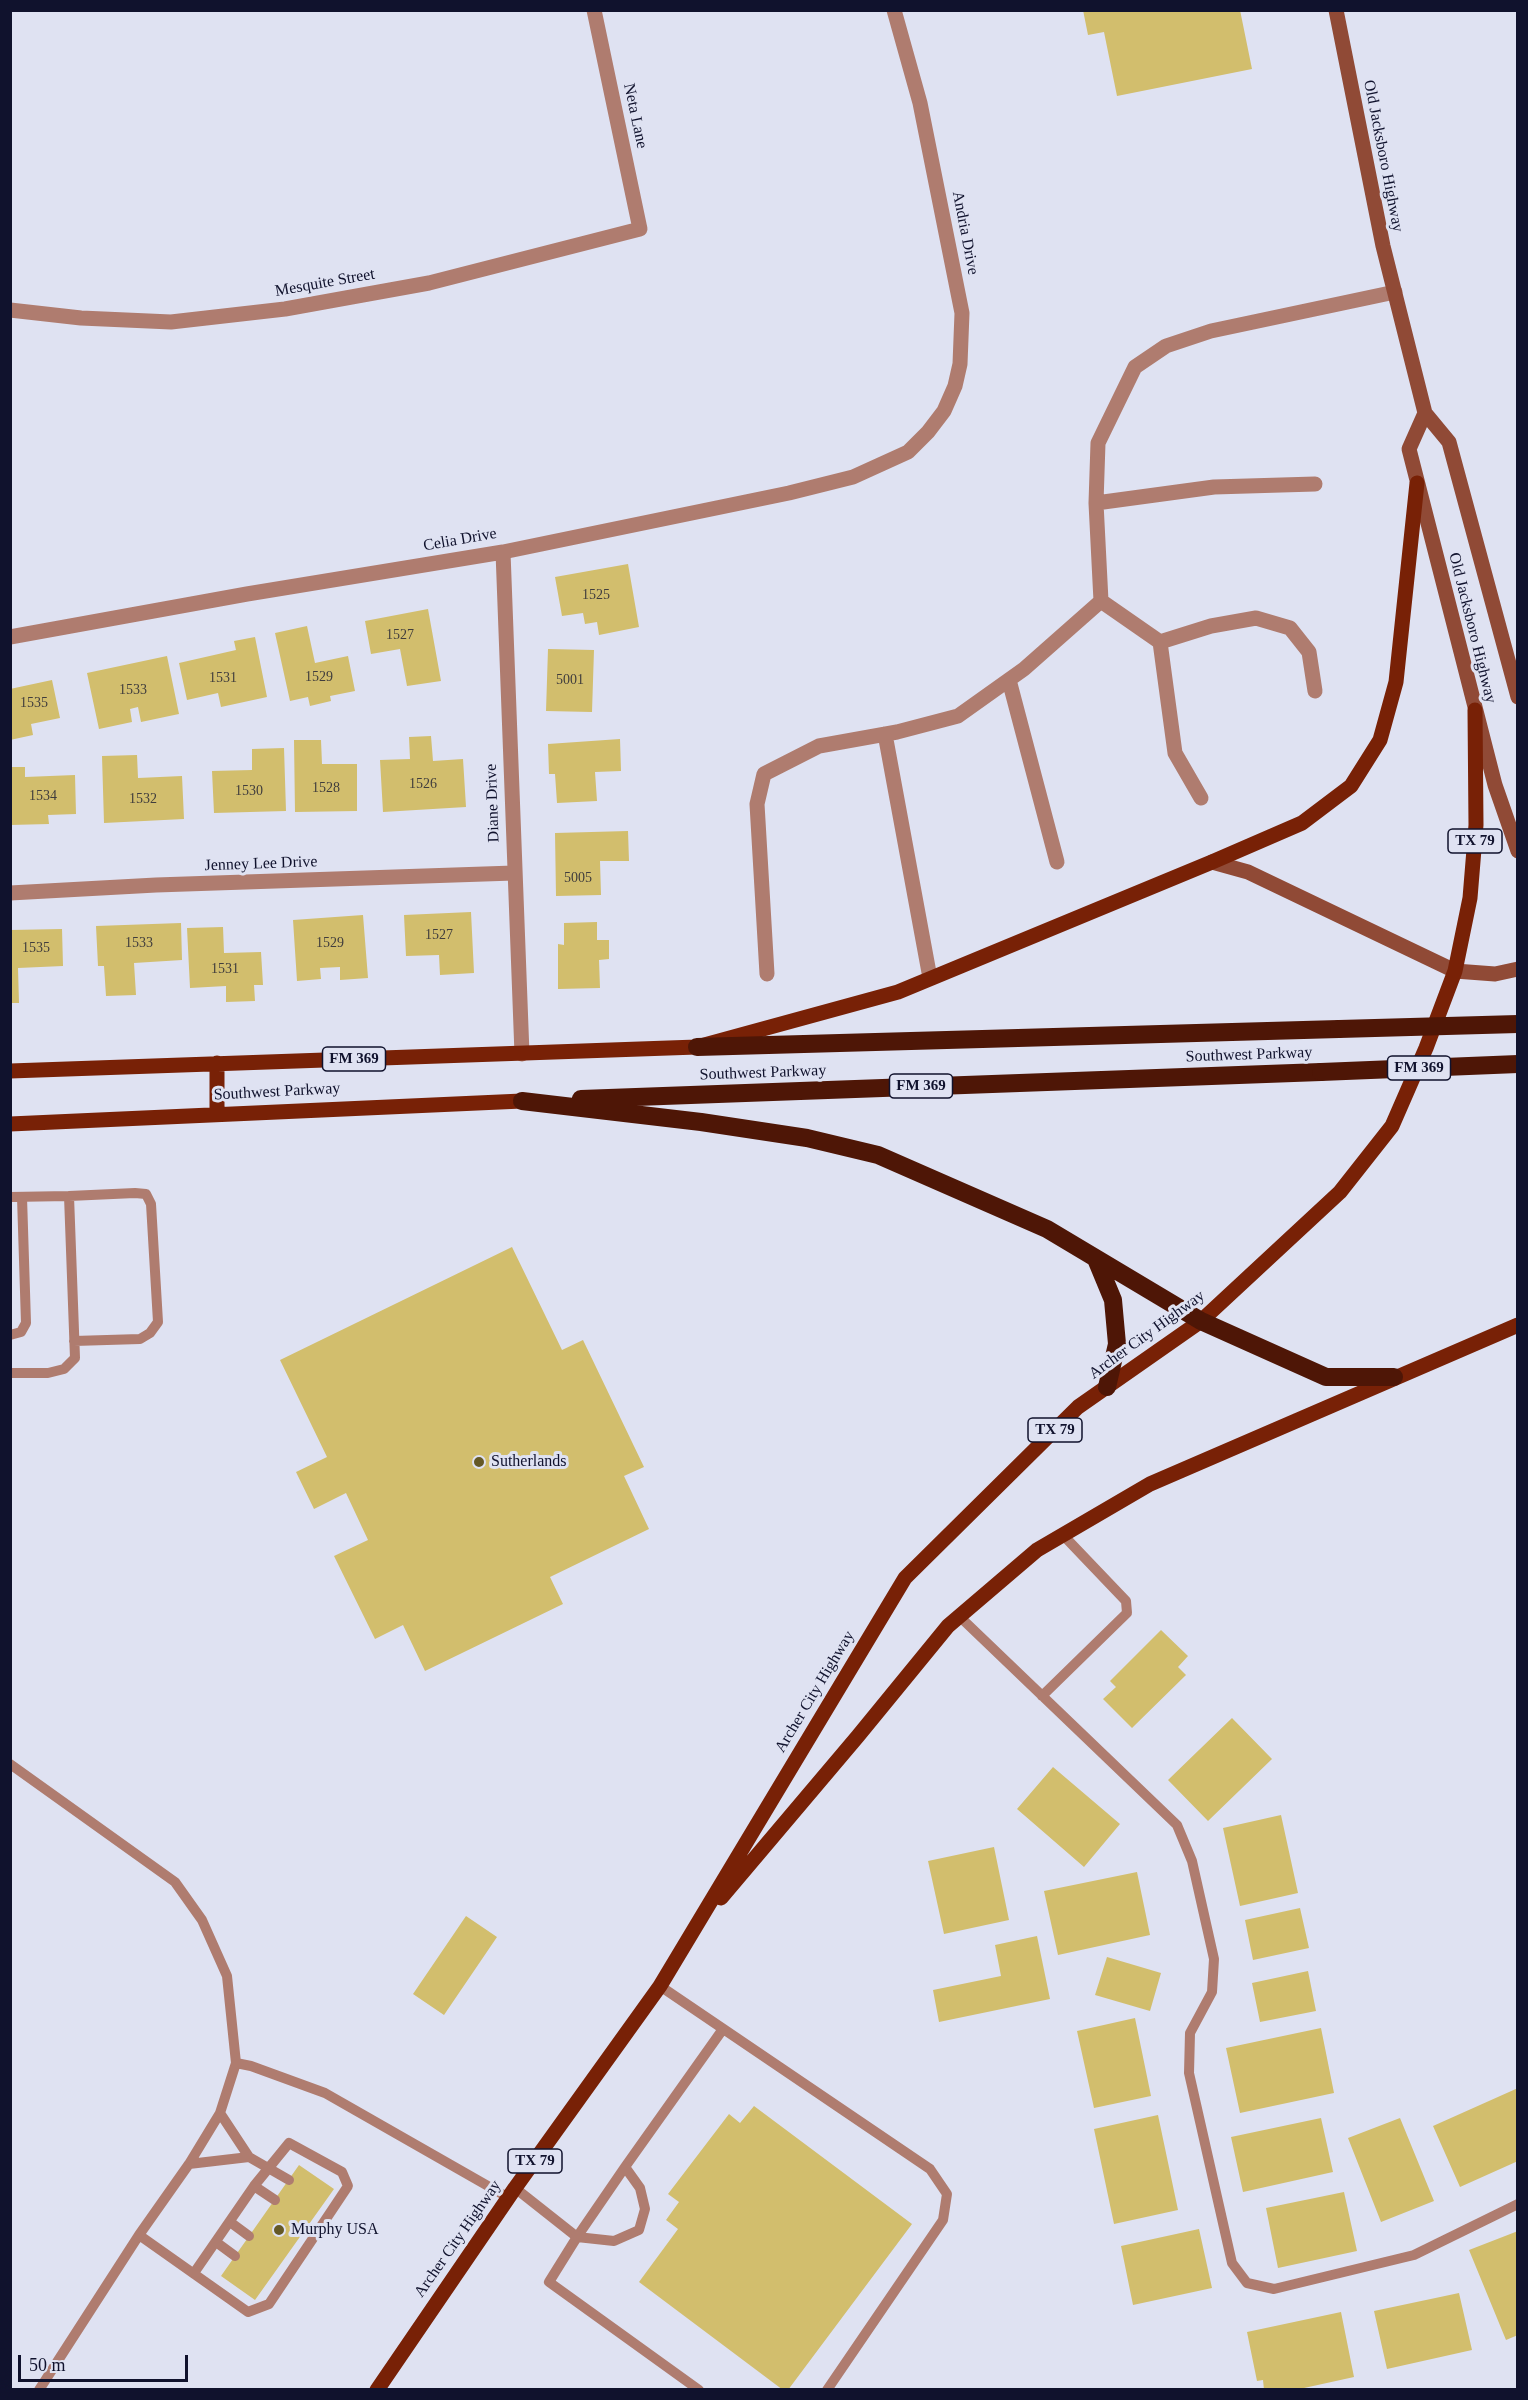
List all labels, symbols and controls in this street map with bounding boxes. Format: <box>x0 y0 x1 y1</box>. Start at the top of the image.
street label: Old Jacksboro Highway <box>1359 78 1407 234</box>
street label: Neta Lane <box>619 82 651 150</box>
street label: Andria Drive <box>947 190 983 276</box>
street label: Mesquite Street <box>274 265 376 301</box>
street label: Celia Drive <box>422 524 498 556</box>
street label: Old Jacksboro Highway <box>1444 551 1500 705</box>
house number: 1525 <box>582 587 610 603</box>
house number: 1527 <box>386 627 414 643</box>
house number: 1529 <box>305 669 333 685</box>
house number: 1531 <box>209 670 237 686</box>
house number: 5001 <box>556 672 584 688</box>
house number: 1533 <box>119 682 147 698</box>
house number: 1535 <box>20 695 48 711</box>
street label: Diane Drive <box>482 763 504 843</box>
house number: 1526 <box>409 776 437 792</box>
house number: 1528 <box>312 780 340 796</box>
house number: 1530 <box>235 783 263 799</box>
house number: 1534 <box>29 788 57 804</box>
house number: 1532 <box>129 791 157 807</box>
road number: TX 79 <box>1448 829 1502 853</box>
street label: Jenney Lee Drive <box>204 852 318 876</box>
house number: 5005 <box>564 870 592 886</box>
house number: 1527 <box>425 927 453 943</box>
house number: 1533 <box>125 935 153 951</box>
house number: 1529 <box>316 935 344 951</box>
house number: 1535 <box>22 940 50 956</box>
house number: 1531 <box>211 961 239 977</box>
street label: Southwest Parkway <box>1185 1043 1313 1067</box>
road number: FM 369 <box>322 1047 386 1071</box>
road number: FM 369 <box>1388 1056 1450 1080</box>
street label: Southwest Parkway <box>699 1061 827 1085</box>
road number: FM 369 <box>890 1074 952 1098</box>
street label: Southwest Parkway <box>213 1079 341 1105</box>
street label: Archer City Highway <box>1085 1286 1209 1384</box>
road number: TX 79 <box>1028 1418 1082 1442</box>
place label: Sutherlands <box>491 1452 567 1472</box>
marker: Sutherlands <box>472 1455 486 1469</box>
street label: Archer City Highway <box>771 1628 859 1756</box>
road number: TX 79 <box>508 2149 562 2173</box>
street label: Archer City Highway <box>410 2177 506 2301</box>
place label: Murphy USA <box>291 2220 379 2240</box>
marker: Murphy USA <box>272 2223 286 2237</box>
scale bar <box>21 2343 190 2381</box>
text: 50 m <box>29 2355 66 2375</box>

